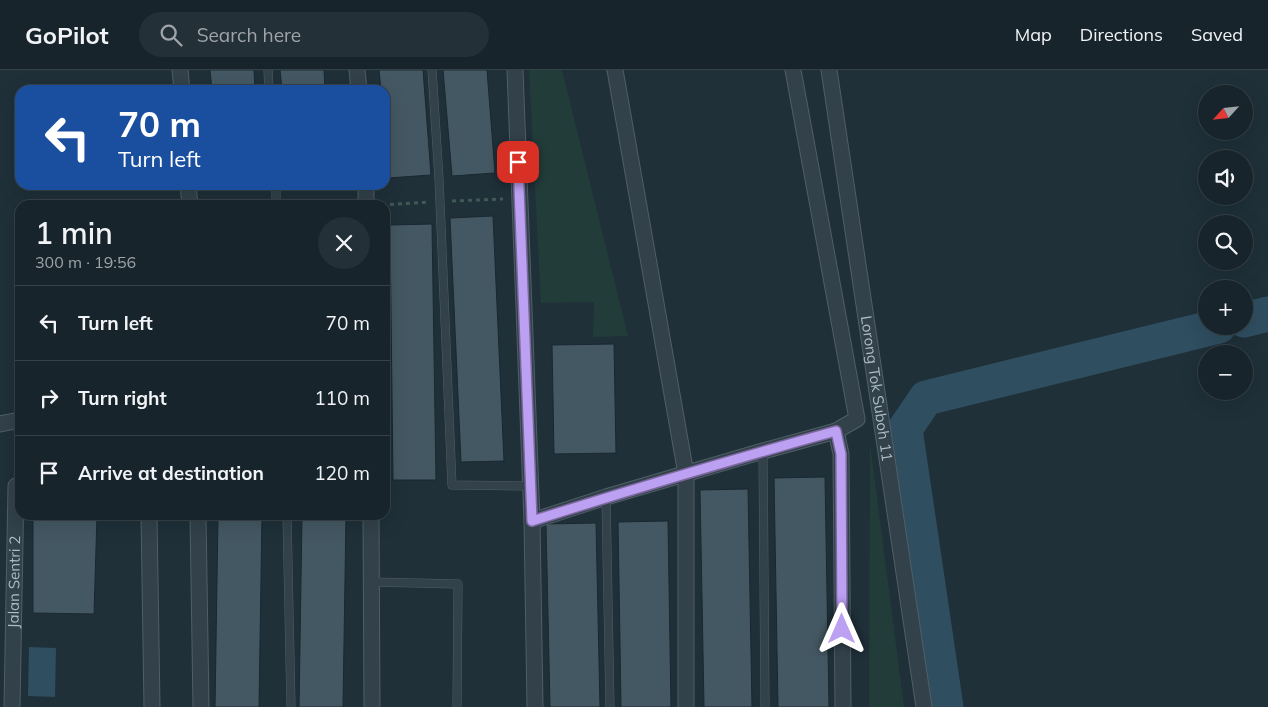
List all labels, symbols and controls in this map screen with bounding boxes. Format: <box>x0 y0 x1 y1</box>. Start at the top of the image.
search box <box>139 12 489 57</box>
text: GoPilot <box>25 20 109 50</box>
icon: search <box>157 21 185 49</box>
text: Search here <box>197 23 301 47</box>
text: Map <box>1015 23 1052 46</box>
text: Directions <box>1080 23 1163 46</box>
text: Saved <box>1191 23 1243 46</box>
north arrow <box>1198 85 1252 140</box>
map controls <box>1198 85 1253 400</box>
text: 70 m <box>118 102 201 146</box>
icon: left <box>35 105 100 170</box>
pin <box>497 141 539 183</box>
text: Turn left <box>118 145 201 173</box>
icon: arrive <box>504 148 532 176</box>
button: sound <box>1198 150 1253 205</box>
text: 1 min <box>35 214 113 252</box>
button: search <box>1198 215 1253 270</box>
button: close <box>318 217 370 269</box>
text: 300 m · 19:56 <box>35 252 136 272</box>
button: + <box>1198 280 1253 335</box>
icon: left <box>35 309 63 337</box>
text: Turn left <box>78 311 153 335</box>
text: 70 m <box>326 311 370 335</box>
street label: Lorong Tok Suboh 11 <box>857 314 897 462</box>
button: − <box>1198 345 1253 400</box>
icon: right <box>35 384 63 412</box>
text: Turn right <box>78 386 167 410</box>
text: 110 m <box>314 386 370 410</box>
icon: arrive <box>35 459 63 487</box>
text: Arrive at destination <box>78 461 264 485</box>
text: 120 m <box>314 461 370 485</box>
street label: Jalan Sentri 2 <box>3 535 24 629</box>
position arrow <box>815 602 867 654</box>

